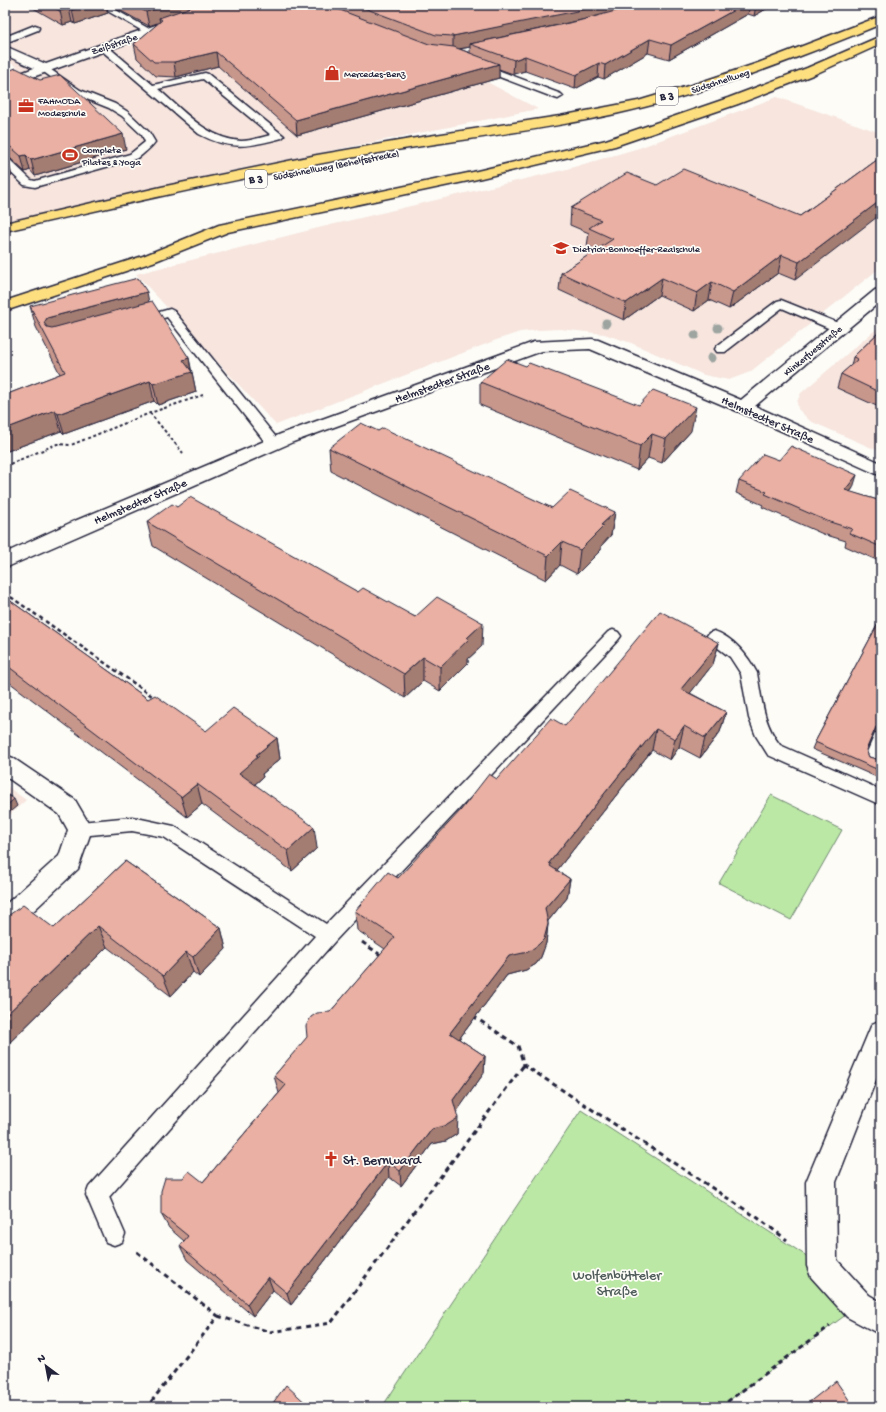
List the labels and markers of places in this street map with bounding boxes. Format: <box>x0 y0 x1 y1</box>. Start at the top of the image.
shop icon: Mercedes-Benz <box>323 64 341 82</box>
place label: Mercedes-Benz <box>344 69 406 81</box>
place label: FAHMODA Modeschule <box>37 96 86 120</box>
office icon: FAHMODA Modeschule <box>17 97 35 115</box>
place label: Complete Pilates & Yoga <box>81 145 141 169</box>
sports icon: Complete Pilates & Yoga <box>61 146 79 164</box>
school or university icon: Dietrich-Bonhoeffer-Realschule <box>552 239 570 257</box>
place label: Dietrich-Bonhoeffer-Realschule <box>572 244 701 256</box>
church icon: St. Bernward <box>322 1150 340 1168</box>
place label: St. Bernward <box>343 1153 422 1170</box>

